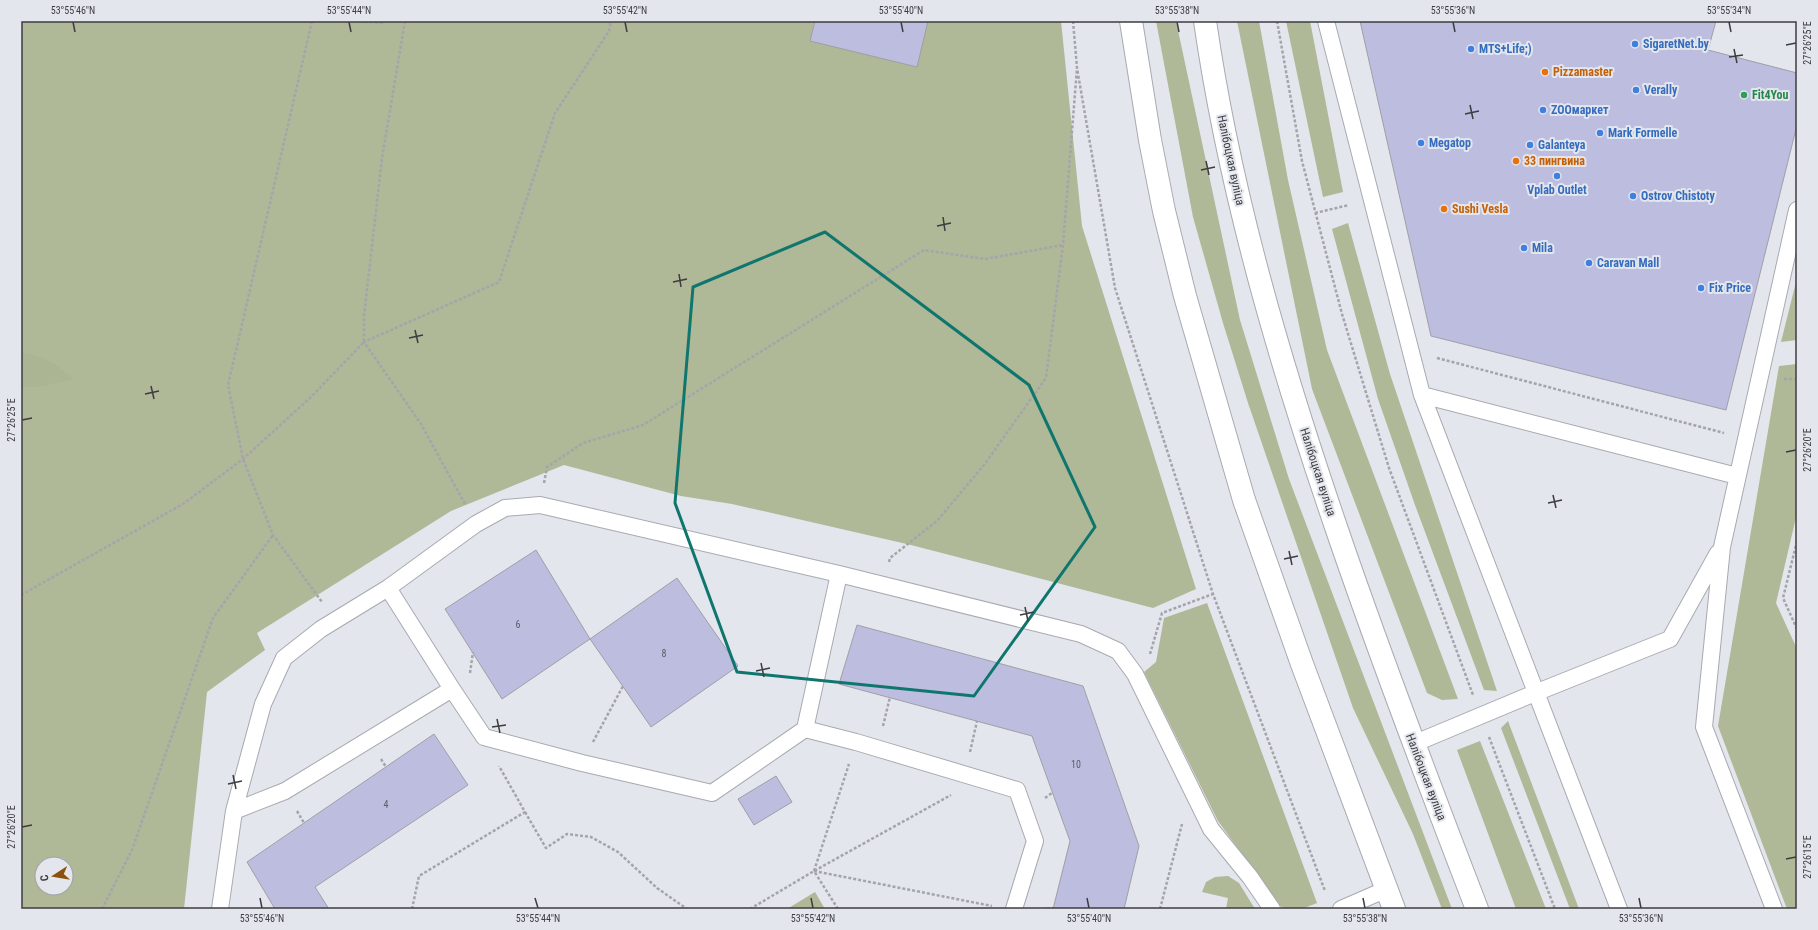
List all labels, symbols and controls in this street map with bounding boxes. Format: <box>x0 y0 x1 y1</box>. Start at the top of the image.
text: 53°55'46"N <box>51 5 95 16</box>
text: 53°55'44"N <box>327 5 371 16</box>
text: 53°55'42"N <box>603 5 647 16</box>
text: 53°55'40"N <box>879 5 923 16</box>
text: 53°55'38"N <box>1155 5 1199 16</box>
text: 53°55'36"N <box>1431 5 1475 16</box>
text: 53°55'34"N <box>1707 5 1751 16</box>
text: 27°26'25"E <box>1802 21 1813 65</box>
place label: SigaretNet.by <box>1643 37 1710 51</box>
marker: SigaretNet.by <box>1630 39 1640 49</box>
place label: MTS+Life;) <box>1479 42 1532 56</box>
marker: MTS+Life;) <box>1466 44 1476 54</box>
place label: Pizzamaster <box>1553 65 1613 79</box>
marker: Pizzamaster <box>1540 67 1550 77</box>
place label: Verally <box>1644 83 1678 97</box>
marker: Verally <box>1631 85 1641 95</box>
place label: Fit4You <box>1752 88 1789 102</box>
marker: Fit4You <box>1739 90 1749 100</box>
place label: ZOOмаркет <box>1551 103 1609 117</box>
marker: ZOOмаркет <box>1538 105 1548 115</box>
street label: Налібоцкая вуліца <box>1215 114 1247 207</box>
place label: Mark Formelle <box>1608 126 1677 140</box>
marker: Mark Formelle <box>1595 128 1605 138</box>
place label: Megatop <box>1429 136 1471 150</box>
marker: Megatop <box>1416 138 1426 148</box>
place label: Galanteya <box>1538 138 1586 152</box>
marker: Galanteya <box>1525 140 1535 150</box>
place label: 33 пингвина <box>1524 154 1585 168</box>
marker: 33 пингвина <box>1511 156 1521 166</box>
marker: Vplab Outlet <box>1552 171 1562 181</box>
place label: Vplab Outlet <box>1527 183 1587 197</box>
place label: Ostrov Chistoty <box>1641 189 1716 203</box>
marker: Ostrov Chistoty <box>1628 191 1638 201</box>
place label: Sushi Vesla <box>1452 202 1508 216</box>
marker: Sushi Vesla <box>1439 204 1449 214</box>
place label: Mila <box>1532 241 1553 255</box>
marker: Mila <box>1519 243 1529 253</box>
place label: Caravan Mall <box>1597 256 1659 270</box>
marker: Caravan Mall <box>1584 258 1594 268</box>
place label: Fix Price <box>1709 281 1751 295</box>
marker: Fix Price <box>1696 283 1706 293</box>
text: 27°26'25"E <box>6 398 17 442</box>
street label: Налібоцкая вуліца <box>1297 426 1339 518</box>
text: 27°26'20"E <box>1802 428 1813 472</box>
house number: 6 <box>516 619 521 630</box>
house number: 8 <box>662 648 667 659</box>
street label: Налібоцкая вуліца <box>1403 732 1449 823</box>
house number: 10 <box>1071 759 1081 770</box>
house number: 4 <box>384 799 389 810</box>
text: 27°26'20"E <box>6 805 17 849</box>
text: 27°26'15"E <box>1802 835 1813 879</box>
north arrow <box>34 856 74 896</box>
text: С <box>38 874 52 882</box>
text: 53°55'46"N <box>240 913 284 924</box>
text: 53°55'44"N <box>516 913 560 924</box>
text: 53°55'42"N <box>791 913 835 924</box>
text: 53°55'40"N <box>1067 913 1111 924</box>
text: 53°55'38"N <box>1343 913 1387 924</box>
text: 53°55'36"N <box>1619 913 1663 924</box>

